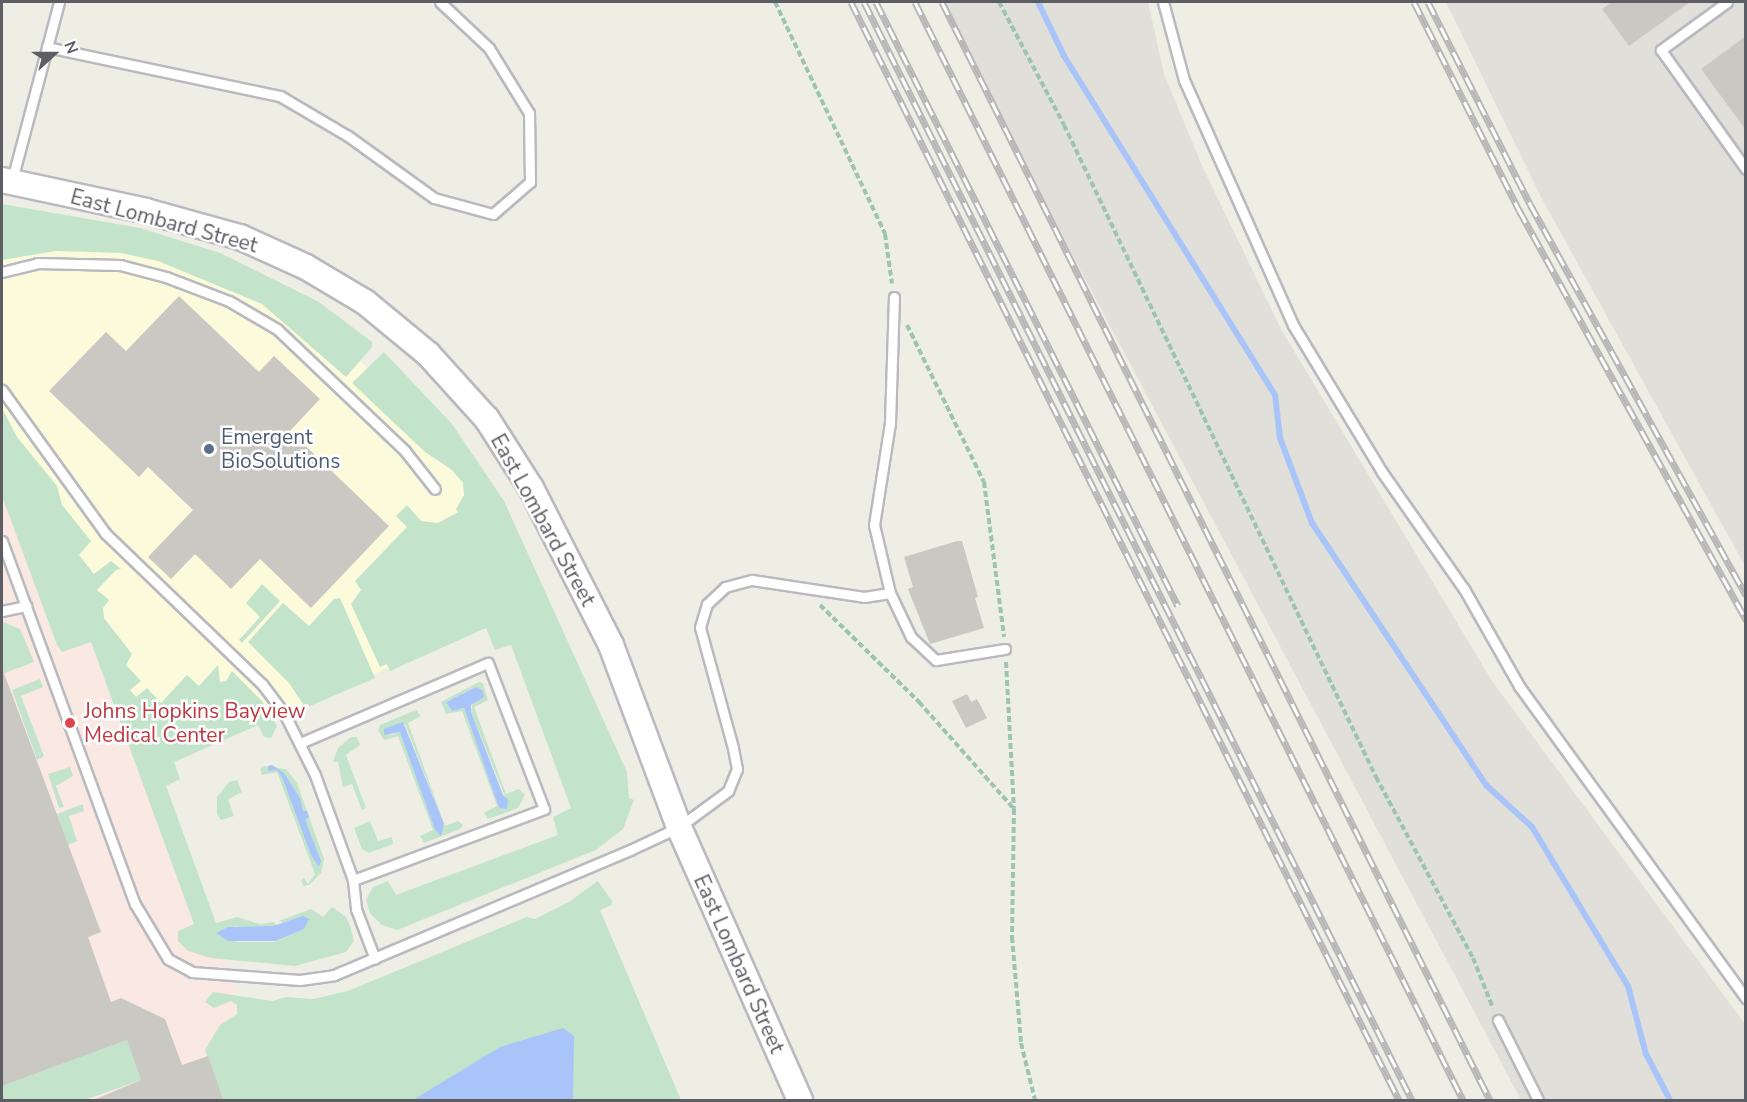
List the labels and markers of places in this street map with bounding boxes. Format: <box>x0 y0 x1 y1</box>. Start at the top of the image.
place label: Emergent BioSolutions <box>221 424 340 474</box>
marker: Emergent BioSolutions <box>202 442 216 456</box>
place label: Johns Hopkins Bayview Medical Center <box>84 698 305 748</box>
marker: Johns Hopkins Bayview Medical Center <box>61 714 79 732</box>

